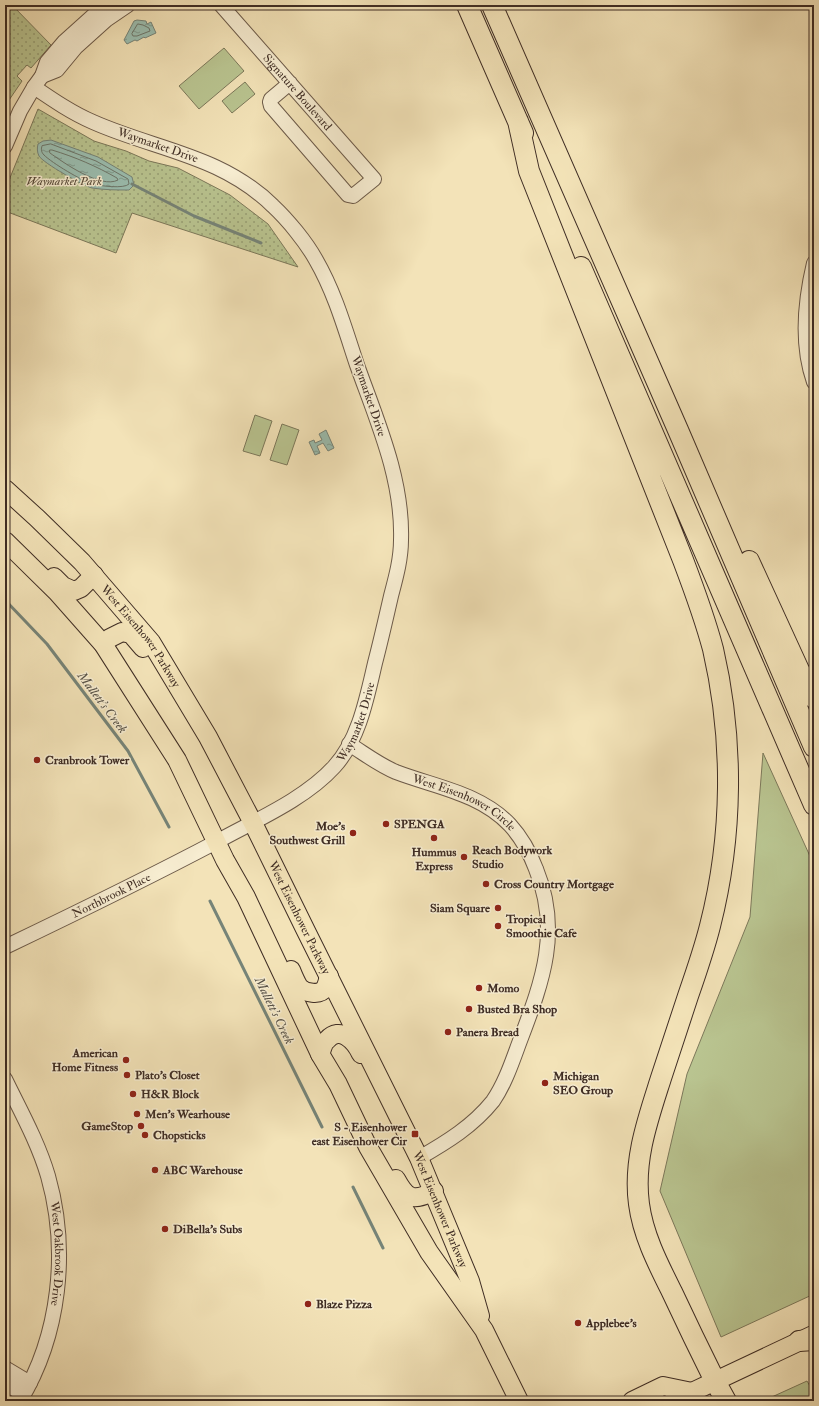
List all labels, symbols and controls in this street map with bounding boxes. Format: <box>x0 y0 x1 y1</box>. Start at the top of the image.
street label: Signature Boulevard <box>259 51 335 134</box>
street label: Waymarket Drive <box>115 124 200 166</box>
park label: Waymarket Park <box>26 174 102 189</box>
street label: Waymarket Drive <box>347 353 389 439</box>
street label: West Eisenhower Parkway <box>97 581 184 691</box>
water label: Mallett's Creek <box>73 668 131 737</box>
street label: Waymarket Drive <box>333 681 378 766</box>
place label: Cranbrook Tower <box>45 753 130 768</box>
marker: Cranbrook Tower <box>32 755 42 765</box>
street label: West Eisenhower Circle <box>410 771 519 834</box>
place label: SPENGA <box>394 817 445 832</box>
place label: Moe's Southwest Grill <box>270 819 346 848</box>
marker: SPENGA <box>381 819 391 829</box>
marker: Moe's Southwest Grill <box>348 828 358 838</box>
marker: Hummus Express <box>429 833 439 843</box>
place label: Reach Bodywork Studio <box>472 843 552 872</box>
place label: Hummus Express <box>412 845 456 874</box>
marker: Reach Bodywork Studio <box>459 852 469 862</box>
street label: West Eisenhower Parkway <box>264 858 334 978</box>
street label: Northbrook Place <box>69 870 153 922</box>
place label: Cross Country Mortgage <box>494 877 615 892</box>
marker: Cross Country Mortgage <box>481 879 491 889</box>
place label: Siam Square <box>430 901 491 916</box>
marker: Siam Square <box>493 903 503 913</box>
place label: Tropical Smoothie Cafe <box>505 912 578 941</box>
marker: Tropical Smoothie Cafe <box>493 921 503 931</box>
water label: Mallett's Creek <box>250 973 297 1047</box>
place label: Momo <box>486 981 519 996</box>
marker: Momo <box>474 983 484 993</box>
place label: Busted Bra Shop <box>477 1002 557 1017</box>
marker: Busted Bra Shop <box>464 1004 474 1014</box>
place label: Panera Bread <box>456 1025 519 1040</box>
marker: Panera Bread <box>443 1027 453 1037</box>
place label: American Home Fitness <box>52 1046 119 1075</box>
marker: American Home Fitness <box>121 1055 131 1065</box>
place label: Plato's Closet <box>135 1068 200 1083</box>
place label: Michigan SEO Group <box>552 1069 613 1098</box>
marker: Plato's Closet <box>122 1070 132 1080</box>
marker: Michigan SEO Group <box>540 1078 550 1088</box>
place label: H&R Block <box>141 1087 199 1102</box>
marker: H&R Block <box>128 1089 138 1099</box>
place label: Men's Wearhouse <box>144 1107 231 1122</box>
marker: Men's Wearhouse <box>132 1109 142 1119</box>
place label: GameStop <box>81 1119 133 1134</box>
place label: S - Eisenhower east Eisenhower Cir <box>312 1120 408 1149</box>
marker: GameStop <box>136 1121 146 1131</box>
place label: Chopsticks <box>153 1128 206 1143</box>
marker: S - Eisenhower east Eisenhower Cir <box>410 1129 420 1139</box>
marker: Chopsticks <box>140 1130 150 1140</box>
street label: West Eisenhower Parkway <box>408 1148 471 1271</box>
place label: ABC Warehouse <box>162 1163 244 1178</box>
marker: ABC Warehouse <box>150 1165 160 1175</box>
street label: West Oakbrook Drive <box>46 1200 66 1307</box>
place label: DiBella's Subs <box>173 1222 242 1237</box>
marker: DiBella's Subs <box>160 1224 170 1234</box>
place label: Blaze Pizza <box>316 1297 373 1312</box>
marker: Blaze Pizza <box>303 1299 313 1309</box>
place label: Applebee's <box>585 1316 637 1331</box>
marker: Applebee's <box>573 1318 583 1328</box>

